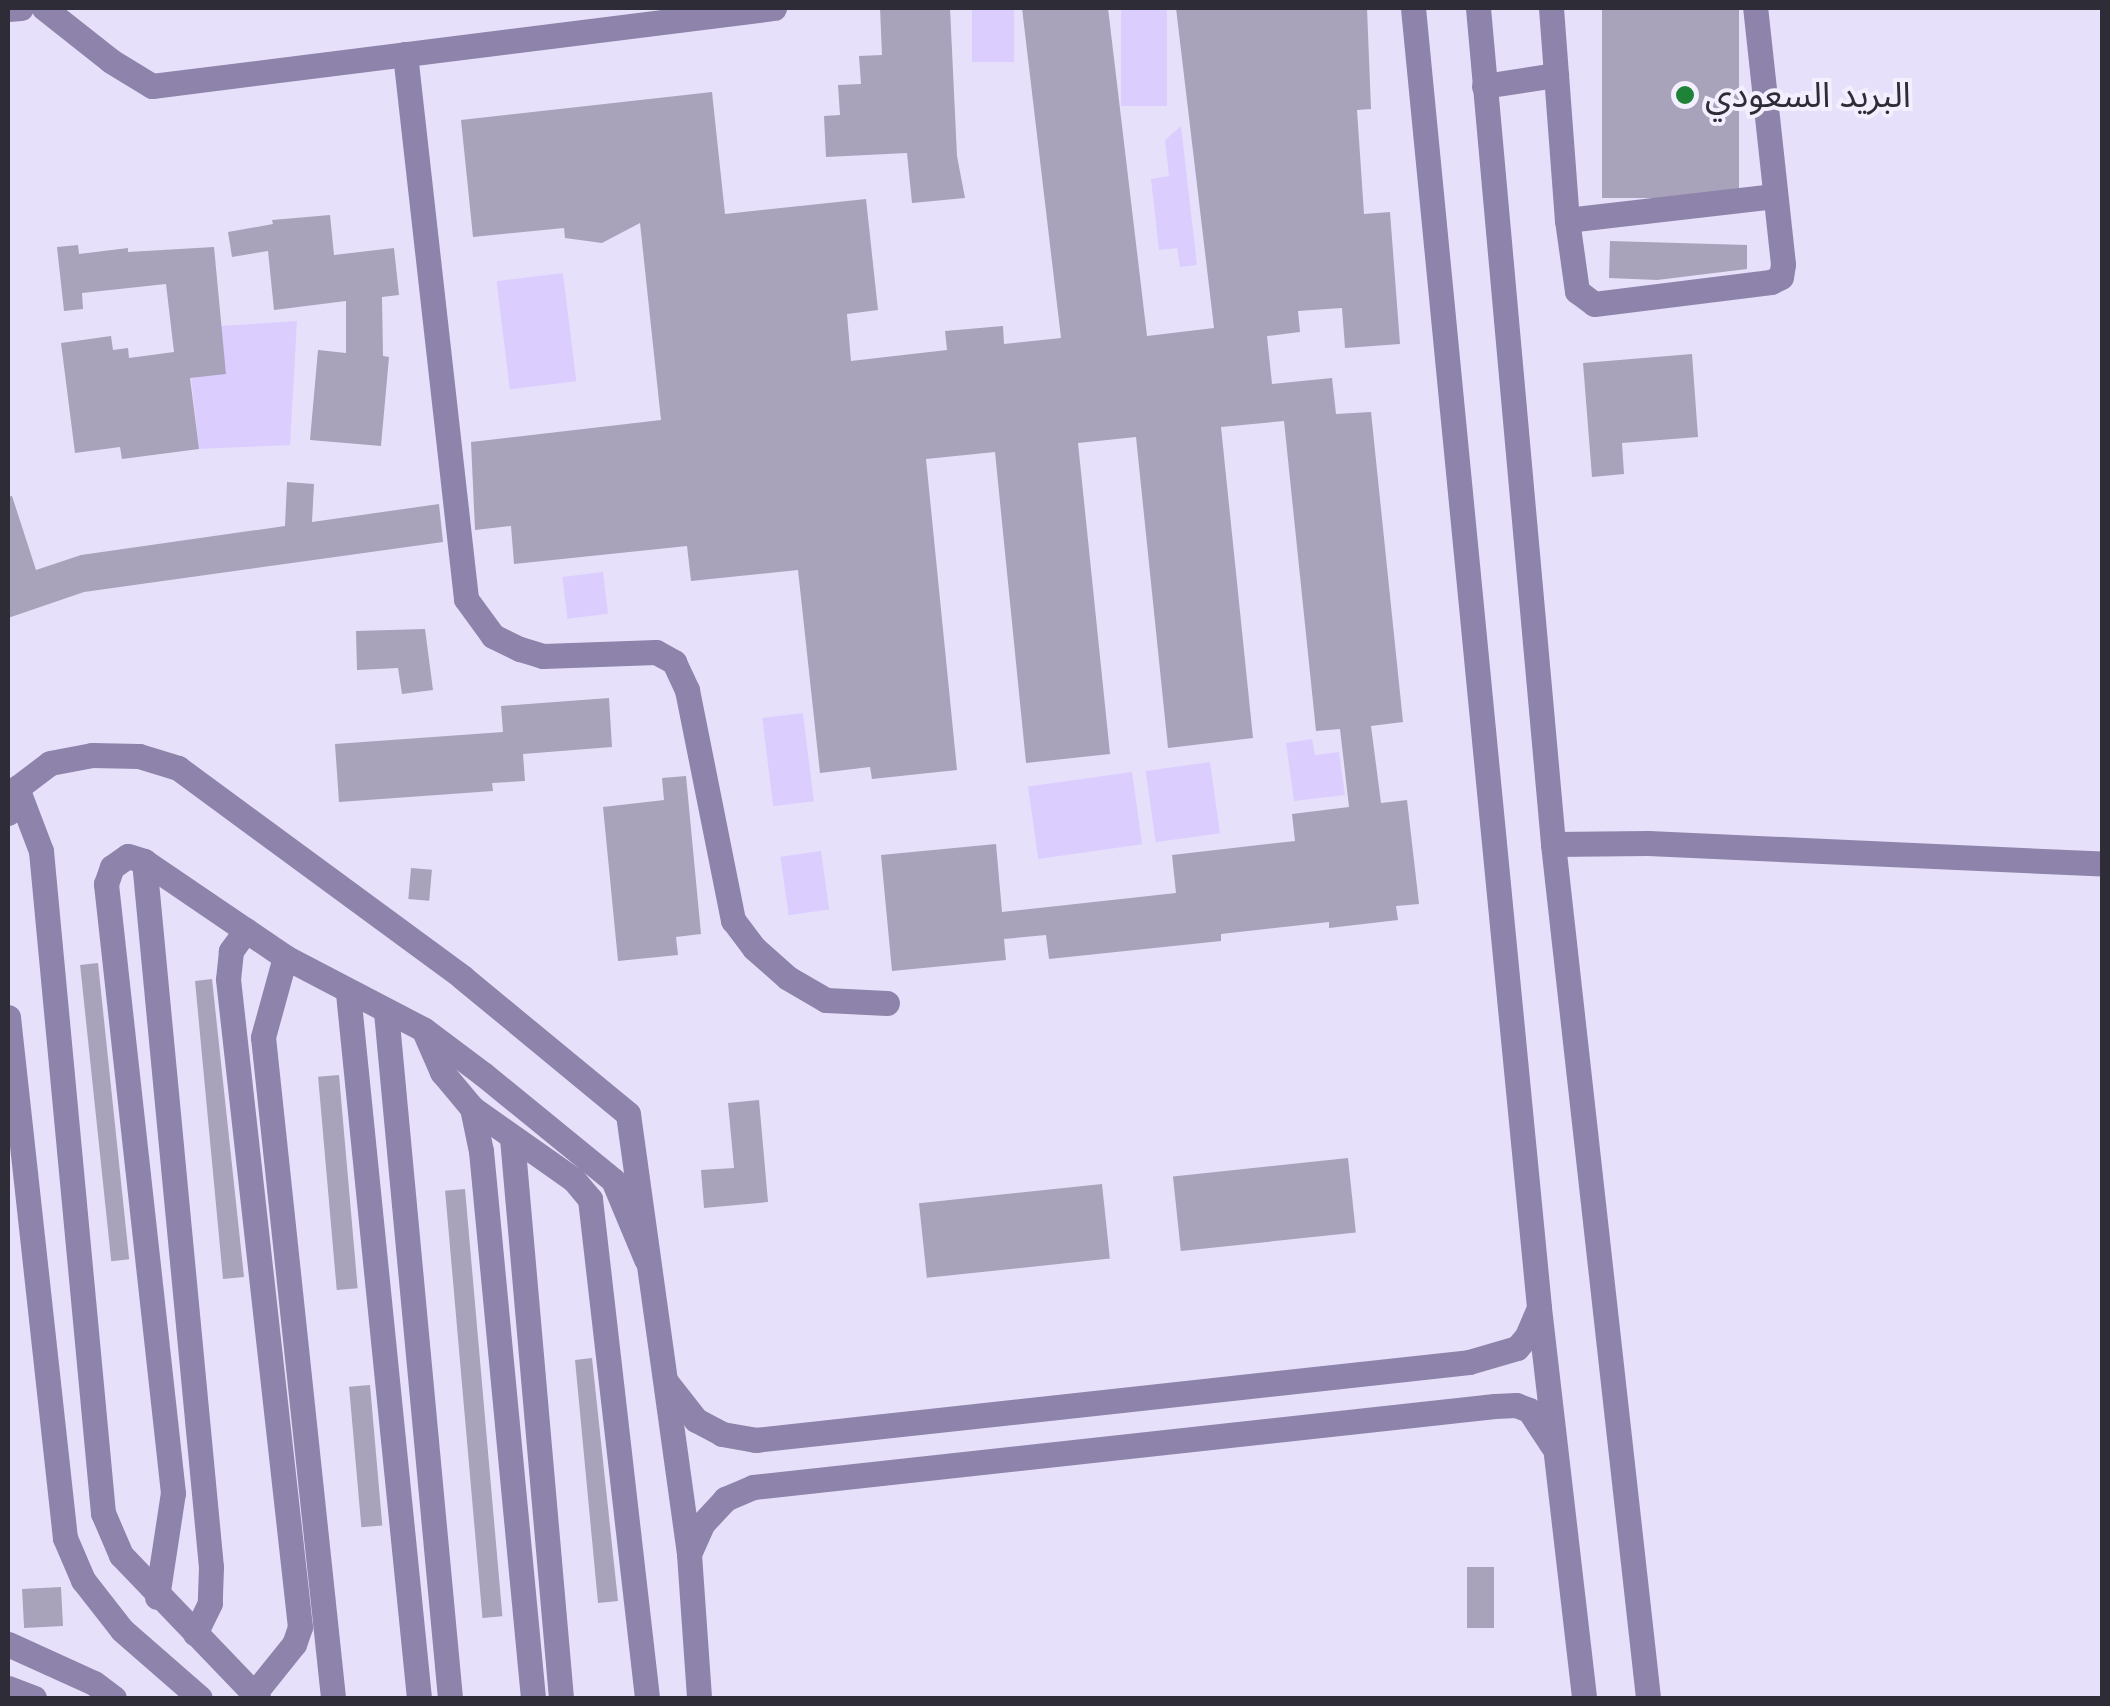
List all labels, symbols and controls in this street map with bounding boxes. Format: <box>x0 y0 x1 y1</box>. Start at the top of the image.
place label: البريد السعودي <box>1705 74 1911 116</box>
marker: البريد السعودي <box>1674 84 1696 106</box>

